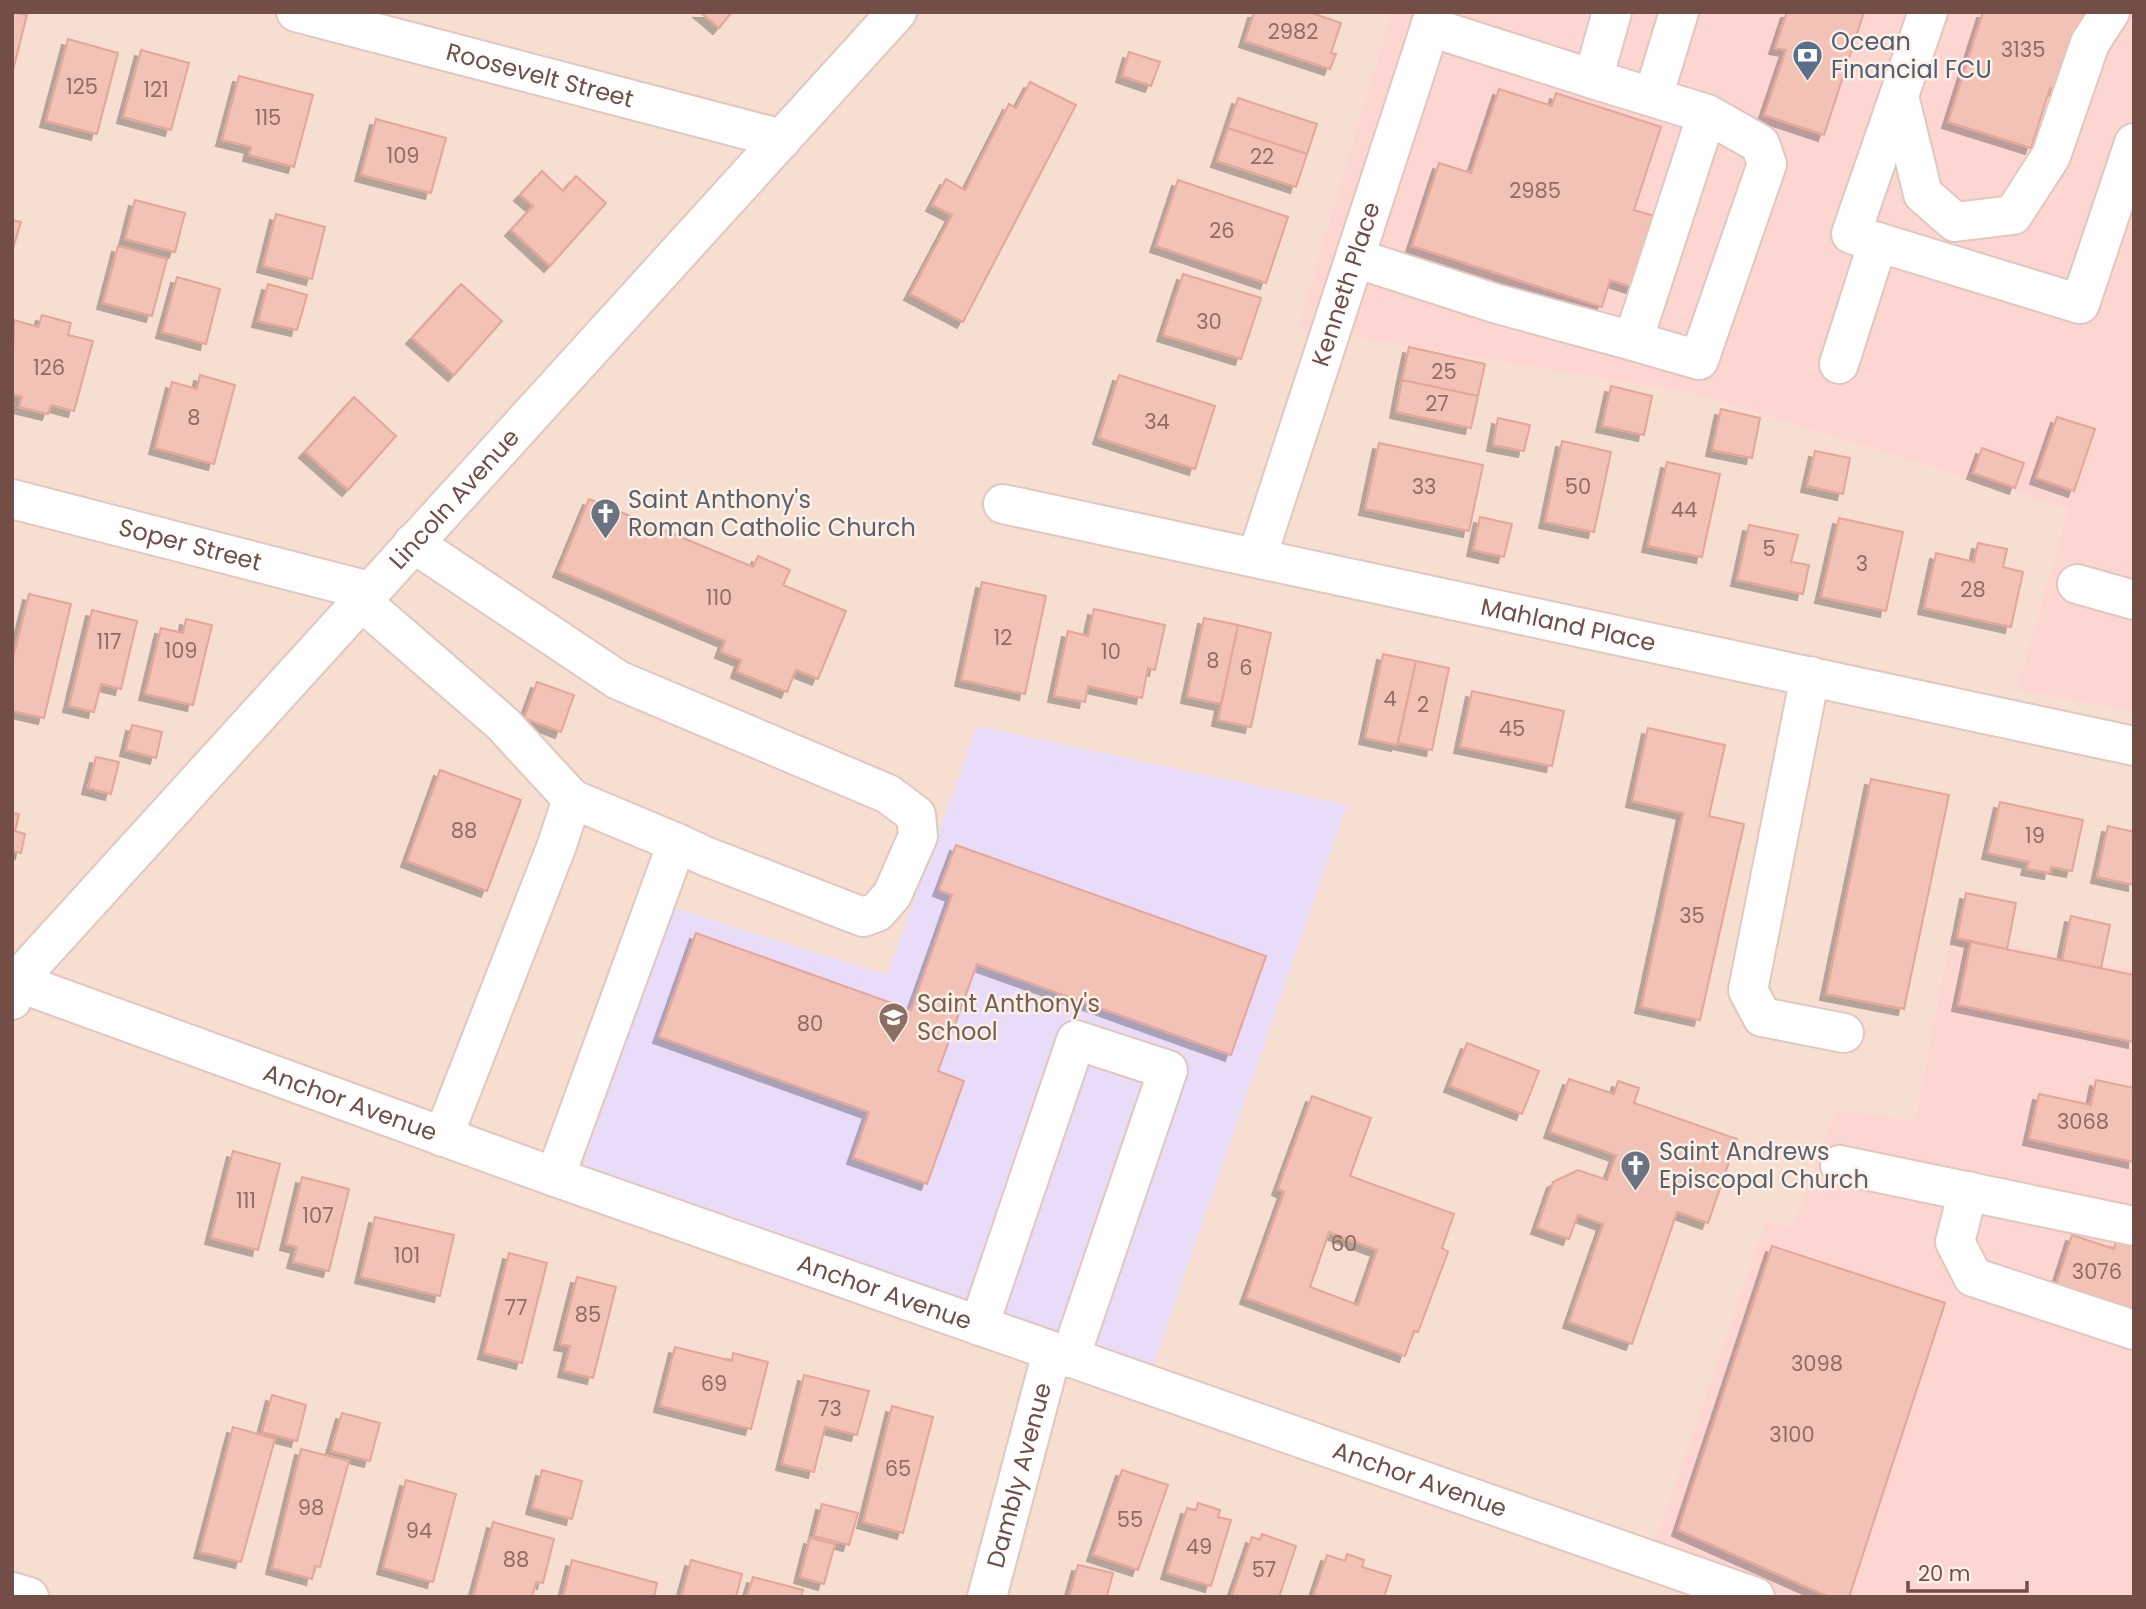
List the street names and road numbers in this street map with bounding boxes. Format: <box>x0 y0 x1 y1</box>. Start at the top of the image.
street label: Roosevelt Street <box>443 35 637 116</box>
street label: Kenneth Place <box>1303 198 1388 370</box>
street label: Lincoln Avenue <box>382 421 527 576</box>
street label: Soper Street <box>115 510 265 579</box>
street label: Mahland Place <box>1478 590 1659 659</box>
street label: Anchor Avenue <box>259 1056 442 1149</box>
street label: Anchor Avenue <box>793 1246 976 1338</box>
street label: Dambly Avenue <box>978 1379 1059 1571</box>
street label: Anchor Avenue <box>1328 1433 1511 1525</box>

